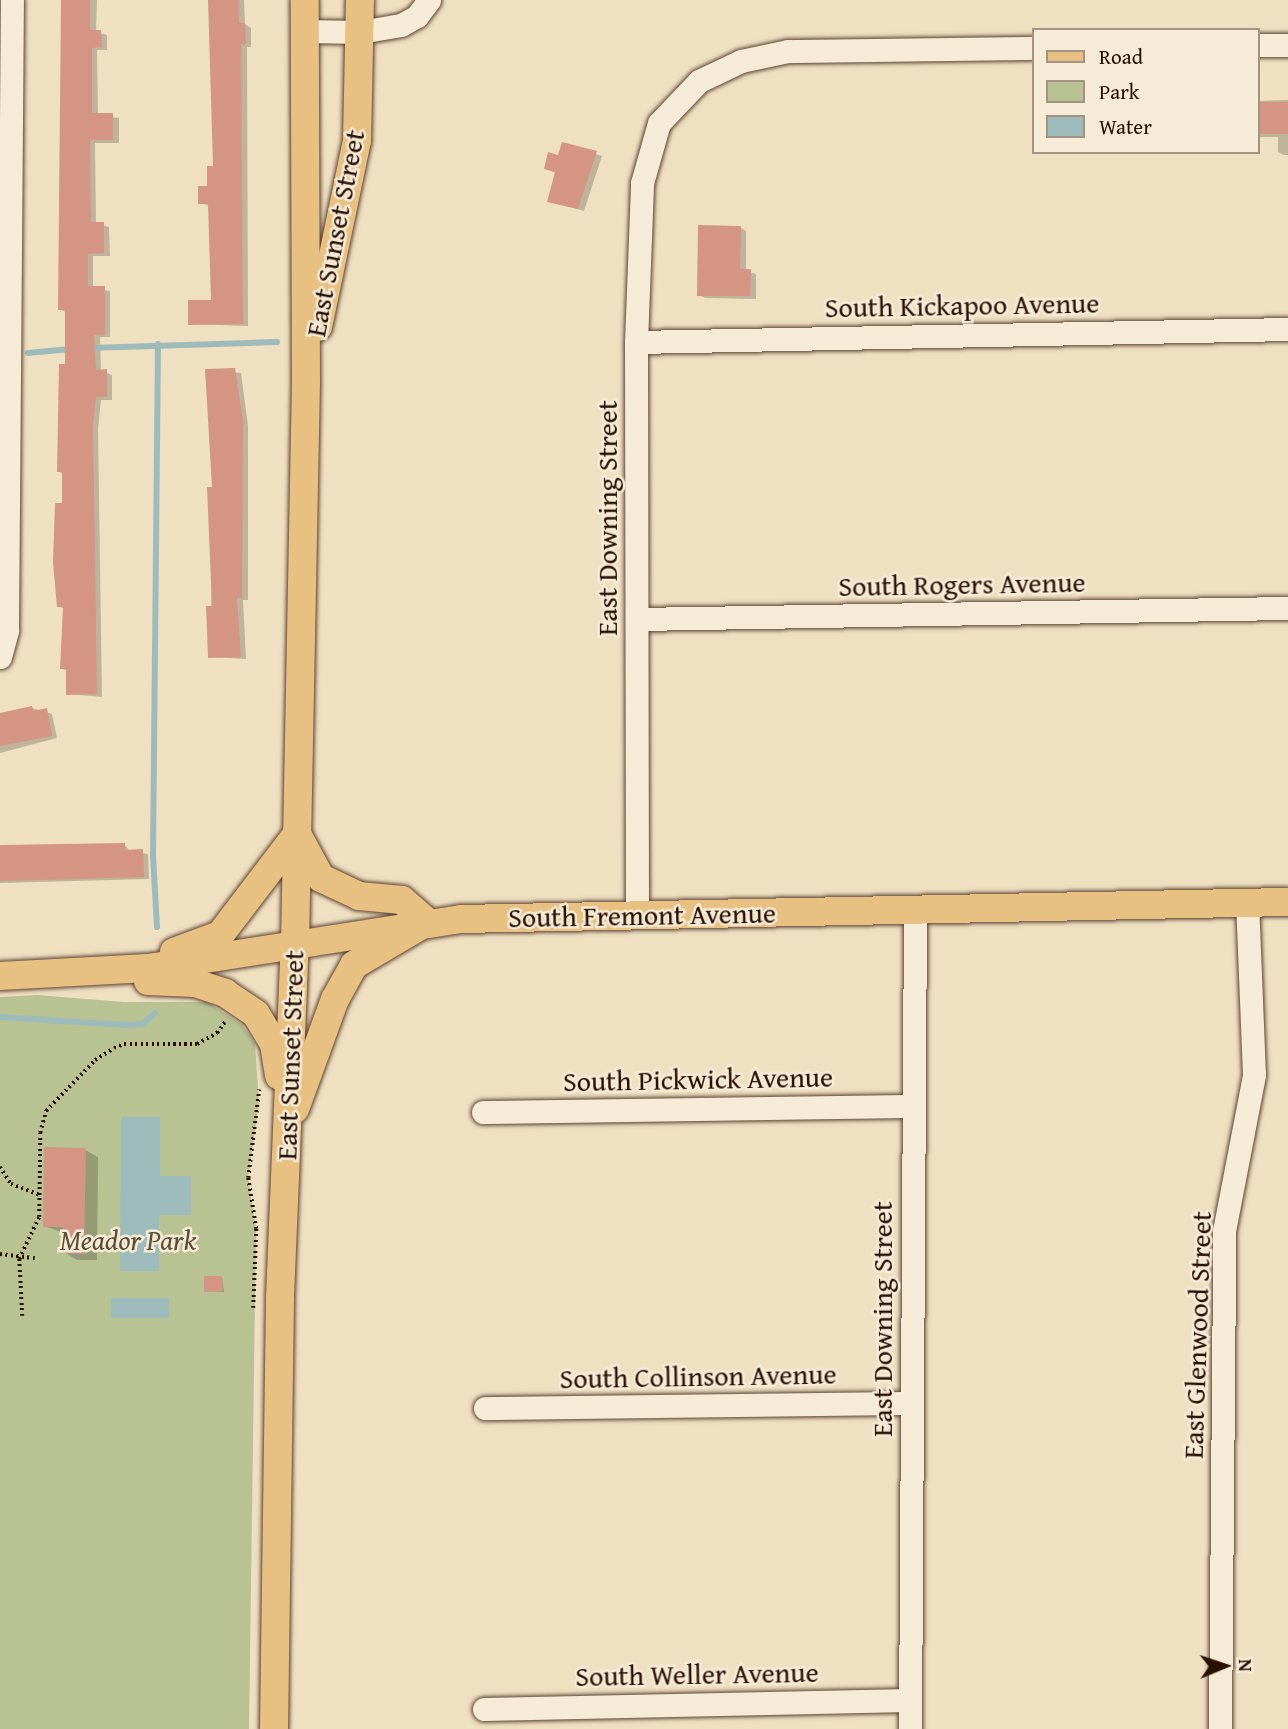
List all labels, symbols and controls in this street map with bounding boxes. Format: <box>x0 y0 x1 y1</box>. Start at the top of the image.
legend <box>1032 28 1260 154</box>
text: Road <box>1099 41 1143 72</box>
text: Park <box>1099 76 1140 107</box>
text: Water <box>1099 111 1152 142</box>
street label: East Sunset Street <box>298 127 372 339</box>
street label: South Kickapoo Avenue <box>824 286 1100 324</box>
street label: East Downing Street <box>590 400 624 636</box>
street label: South Rogers Avenue <box>838 565 1086 603</box>
street label: South Fremont Avenue <box>508 896 776 934</box>
street label: East Sunset Street <box>270 949 310 1161</box>
street label: South Pickwick Avenue <box>563 1060 833 1098</box>
street label: East Downing Street <box>865 1201 899 1437</box>
street label: East Glenwood Street <box>1176 1211 1218 1459</box>
park label: Meador Park <box>60 1223 196 1257</box>
street label: South Collinson Avenue <box>559 1357 837 1395</box>
north arrow <box>1190 1631 1260 1701</box>
street label: South Weller Avenue <box>575 1655 819 1693</box>
text: N <box>1232 1658 1260 1672</box>

